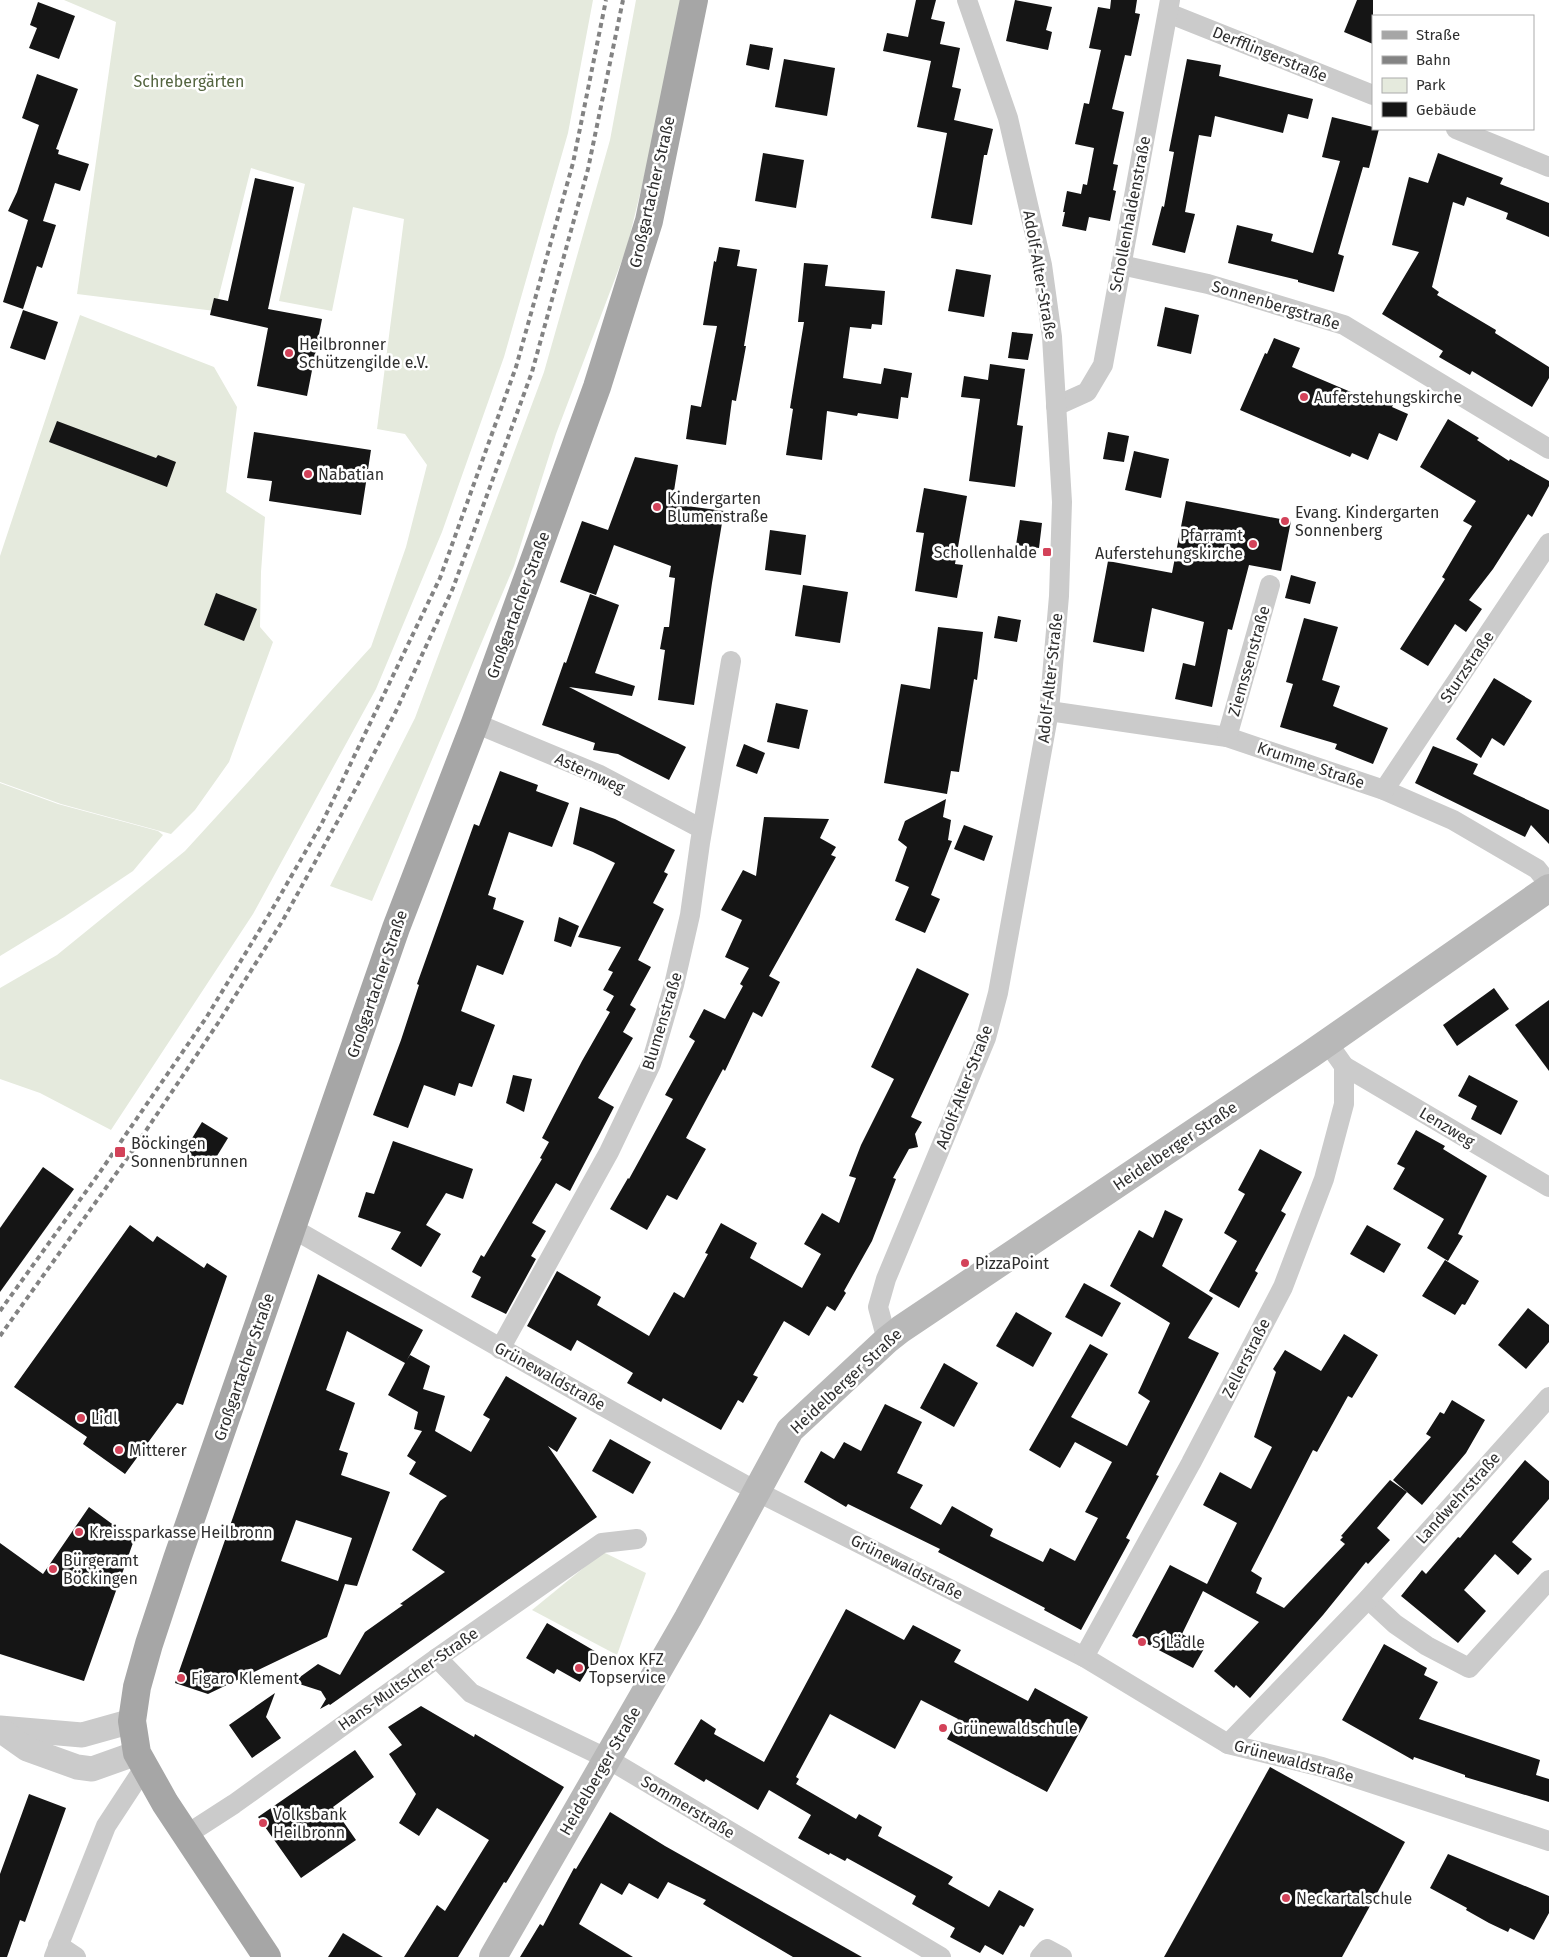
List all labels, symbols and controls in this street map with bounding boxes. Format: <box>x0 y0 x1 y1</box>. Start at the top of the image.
legend <box>1372 15 1534 130</box>
street label: Derfflingerstraße <box>1210 22 1330 86</box>
text: Straße <box>1416 26 1460 44</box>
text: Bahn <box>1416 51 1451 69</box>
park label: Schrebergärten <box>134 72 244 91</box>
text: Park <box>1416 76 1446 94</box>
text: Gebäude <box>1416 101 1476 119</box>
street label: Großgartacher Straße <box>625 114 679 270</box>
street label: Schollenhaldenstraße <box>1106 134 1154 294</box>
street label: Adolf-Alter-Straße <box>1019 209 1061 341</box>
street label: Sonnenbergstraße <box>1210 276 1342 334</box>
place label: Heilbronner Schützengilde e.V. <box>299 335 428 372</box>
marker: Heilbronner Schützengilde e.V. <box>283 347 295 359</box>
place label: Auferstehungskirche <box>1314 388 1462 407</box>
marker: Auferstehungskirche <box>1298 391 1310 403</box>
place label: Nabatian <box>318 465 384 484</box>
marker: Nabatian <box>302 468 314 480</box>
place label: Kindergarten Blumenstraße <box>667 489 768 526</box>
marker: Kindergarten Blumenstraße <box>651 501 663 513</box>
place label: Evang. Kindergarten Sonnenberg <box>1295 503 1439 540</box>
marker: Evang. Kindergarten Sonnenberg <box>1279 515 1291 527</box>
place label: Pfarramt Auferstehungskirche <box>1095 526 1243 563</box>
street label: Großgartacher Straße <box>483 529 553 681</box>
marker: Pfarramt Auferstehungskirche <box>1247 538 1259 550</box>
place label: Schollenhalde <box>934 543 1037 562</box>
marker: Schollenhalde <box>1041 546 1053 558</box>
street label: Ziemssenstraße <box>1224 604 1274 718</box>
street label: Adolf-Alter-Straße <box>1034 612 1066 744</box>
street label: Sturzstraße <box>1436 627 1498 707</box>
street label: Krumme Straße <box>1255 738 1367 792</box>
street label: Asternweg <box>552 749 629 798</box>
street label: Großgartacher Straße <box>343 908 411 1060</box>
street label: Blumenstraße <box>638 970 686 1072</box>
street label: Adolf-Alter-Straße <box>932 1023 996 1151</box>
street label: Heidelberger Straße <box>1109 1097 1241 1195</box>
street label: Lenzweg <box>1416 1103 1479 1151</box>
place label: Böckingen Sonnenbrunnen <box>131 1134 248 1171</box>
marker: Böckingen Sonnenbrunnen <box>113 1145 127 1159</box>
place label: PizzaPoint <box>975 1254 1049 1273</box>
marker: PizzaPoint <box>959 1257 971 1269</box>
street label: Großgartacher Straße <box>210 1291 278 1443</box>
street label: Zellerstraße <box>1218 1315 1274 1401</box>
street label: Heidelberger Straße <box>786 1324 906 1438</box>
street label: Grünewaldstraße <box>491 1338 609 1414</box>
place label: Lidl <box>91 1409 118 1428</box>
marker: Lidl <box>75 1412 87 1424</box>
place label: Mitterer <box>129 1441 187 1460</box>
marker: Mitterer <box>113 1444 125 1456</box>
street label: Landwehrstraße <box>1412 1448 1504 1548</box>
place label: Kreissparkasse Heilbronn <box>89 1523 273 1542</box>
marker: Kreissparkasse Heilbronn <box>73 1526 85 1538</box>
street label: Grünewaldstraße <box>848 1531 966 1603</box>
place label: Bürgeramt Böckingen <box>63 1551 139 1588</box>
marker: Bürgeramt Böckingen <box>47 1563 59 1575</box>
street label: Hans-Multscher-Straße <box>334 1623 482 1735</box>
place label: S´Lädle <box>1152 1632 1205 1652</box>
marker: S´Lädle <box>1136 1636 1148 1648</box>
place label: Denox KFZ Topservice <box>589 1650 666 1687</box>
marker: Denox KFZ Topservice <box>573 1662 585 1674</box>
place label: Figaro Klement <box>191 1669 299 1688</box>
marker: Figaro Klement <box>175 1672 187 1684</box>
street label: Heidelberger Straße <box>555 1703 645 1839</box>
place label: Grünewaldschule <box>953 1719 1078 1738</box>
marker: Grünewaldschule <box>937 1722 949 1734</box>
street label: Grünewaldstraße <box>1232 1736 1356 1786</box>
street label: Sommerstraße <box>638 1772 738 1842</box>
place label: Volksbank Heilbronn <box>273 1805 348 1842</box>
marker: Volksbank Heilbronn <box>257 1817 269 1829</box>
place label: Neckartalschule <box>1296 1889 1412 1908</box>
marker: Neckartalschule <box>1280 1892 1292 1904</box>

